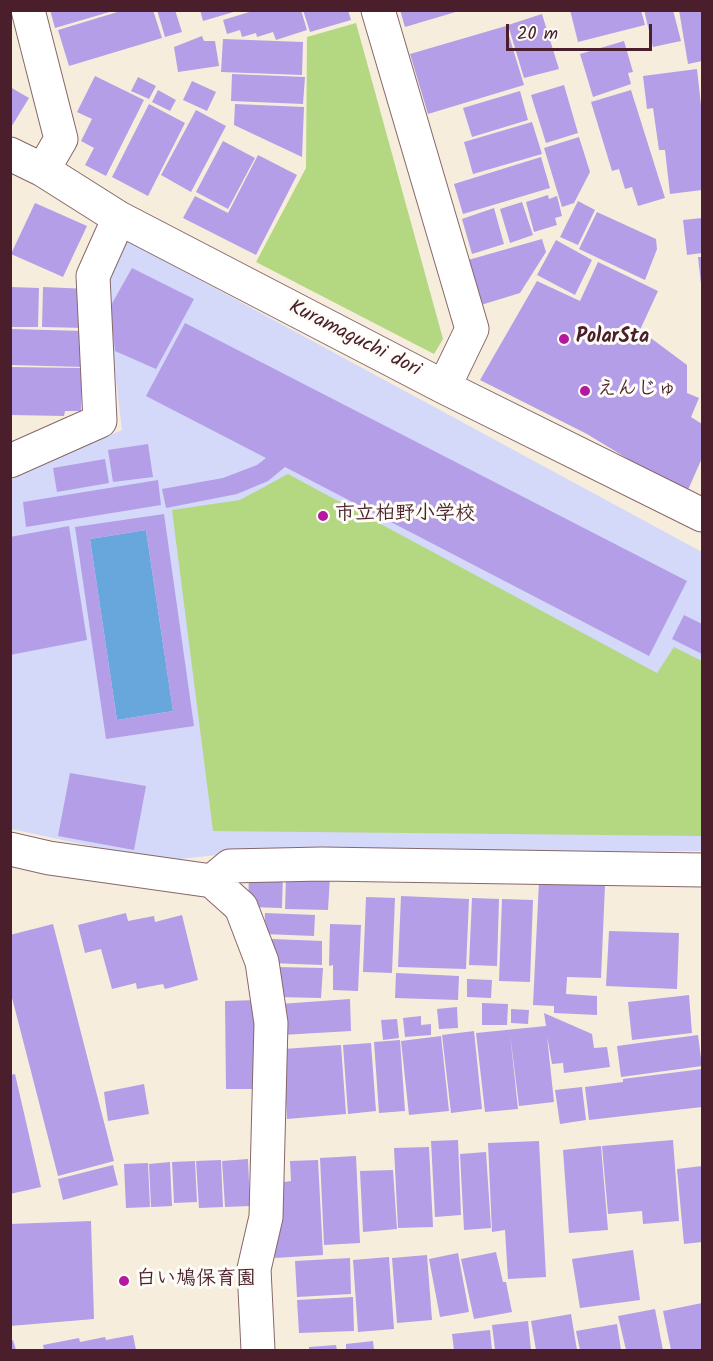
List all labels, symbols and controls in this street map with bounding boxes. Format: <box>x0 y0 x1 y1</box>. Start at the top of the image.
scale bar <box>509 12 654 50</box>
text: 20 m <box>517 20 558 49</box>
street label: Kuramaguchi dori <box>284 296 424 384</box>
place label: PolarSta <box>576 327 649 351</box>
marker: PolarSta <box>557 332 571 346</box>
place label: えんじゅ <box>597 379 677 403</box>
marker: えんじゅ <box>578 384 592 398</box>
place label: 市立柏野小学校 <box>335 504 475 528</box>
marker: 市立柏野小学校 <box>316 509 330 523</box>
place label: 白い鳩保育園 <box>136 1269 256 1293</box>
marker: 白い鳩保育園 <box>117 1274 131 1288</box>

